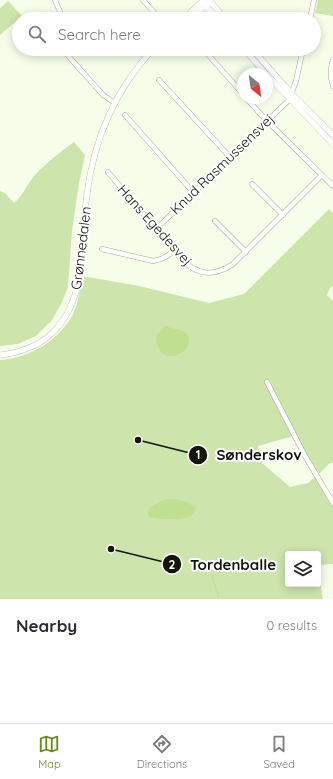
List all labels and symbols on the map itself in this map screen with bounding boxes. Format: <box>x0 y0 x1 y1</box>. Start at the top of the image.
north arrow <box>237 68 273 104</box>
street label: Knud Rasmussensvej <box>166 110 278 218</box>
street label: Hans Egedesvej <box>114 181 196 269</box>
street label: Grønnedalen <box>67 205 95 291</box>
callout: Sønderskov <box>188 441 309 468</box>
text: Sønderskov <box>216 445 302 464</box>
text: 1 <box>196 447 200 462</box>
callout: Tordenballe <box>162 551 283 578</box>
text: Tordenballe <box>190 555 276 574</box>
text: 2 <box>169 557 176 572</box>

